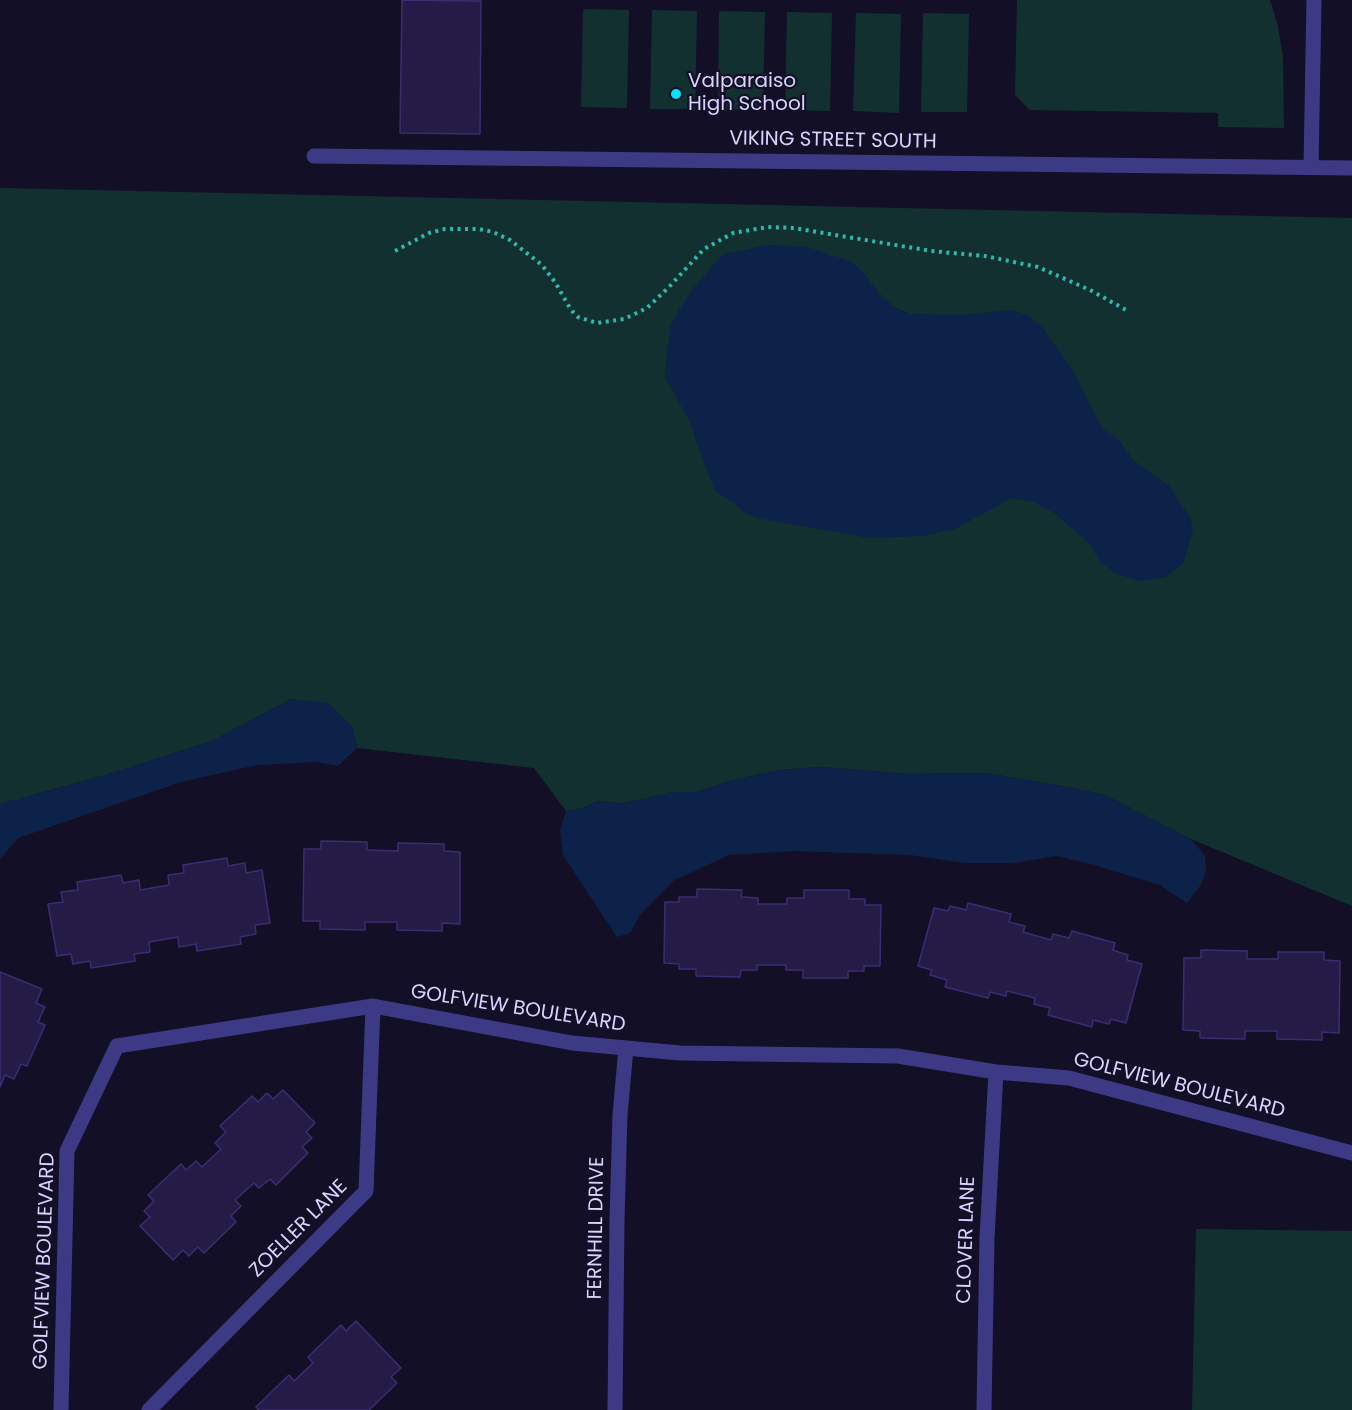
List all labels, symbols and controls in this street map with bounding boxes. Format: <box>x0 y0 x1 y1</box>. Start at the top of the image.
place label: Valparaiso High School <box>688 70 806 117</box>
marker: Valparaiso High School <box>669 87 683 101</box>
street label: VIKING STREET SOUTH <box>729 127 937 155</box>
street label: GOLFVIEW BOULEVARD <box>409 980 627 1038</box>
street label: GOLFVIEW BOULEVARD <box>1071 1048 1287 1124</box>
street label: GOLFVIEW BOULEVARD <box>29 1152 61 1370</box>
street label: FERNHILL DRIVE <box>584 1156 610 1300</box>
street label: ZOELLER LANE <box>245 1175 353 1283</box>
street label: CLOVER LANE <box>953 1176 981 1304</box>

